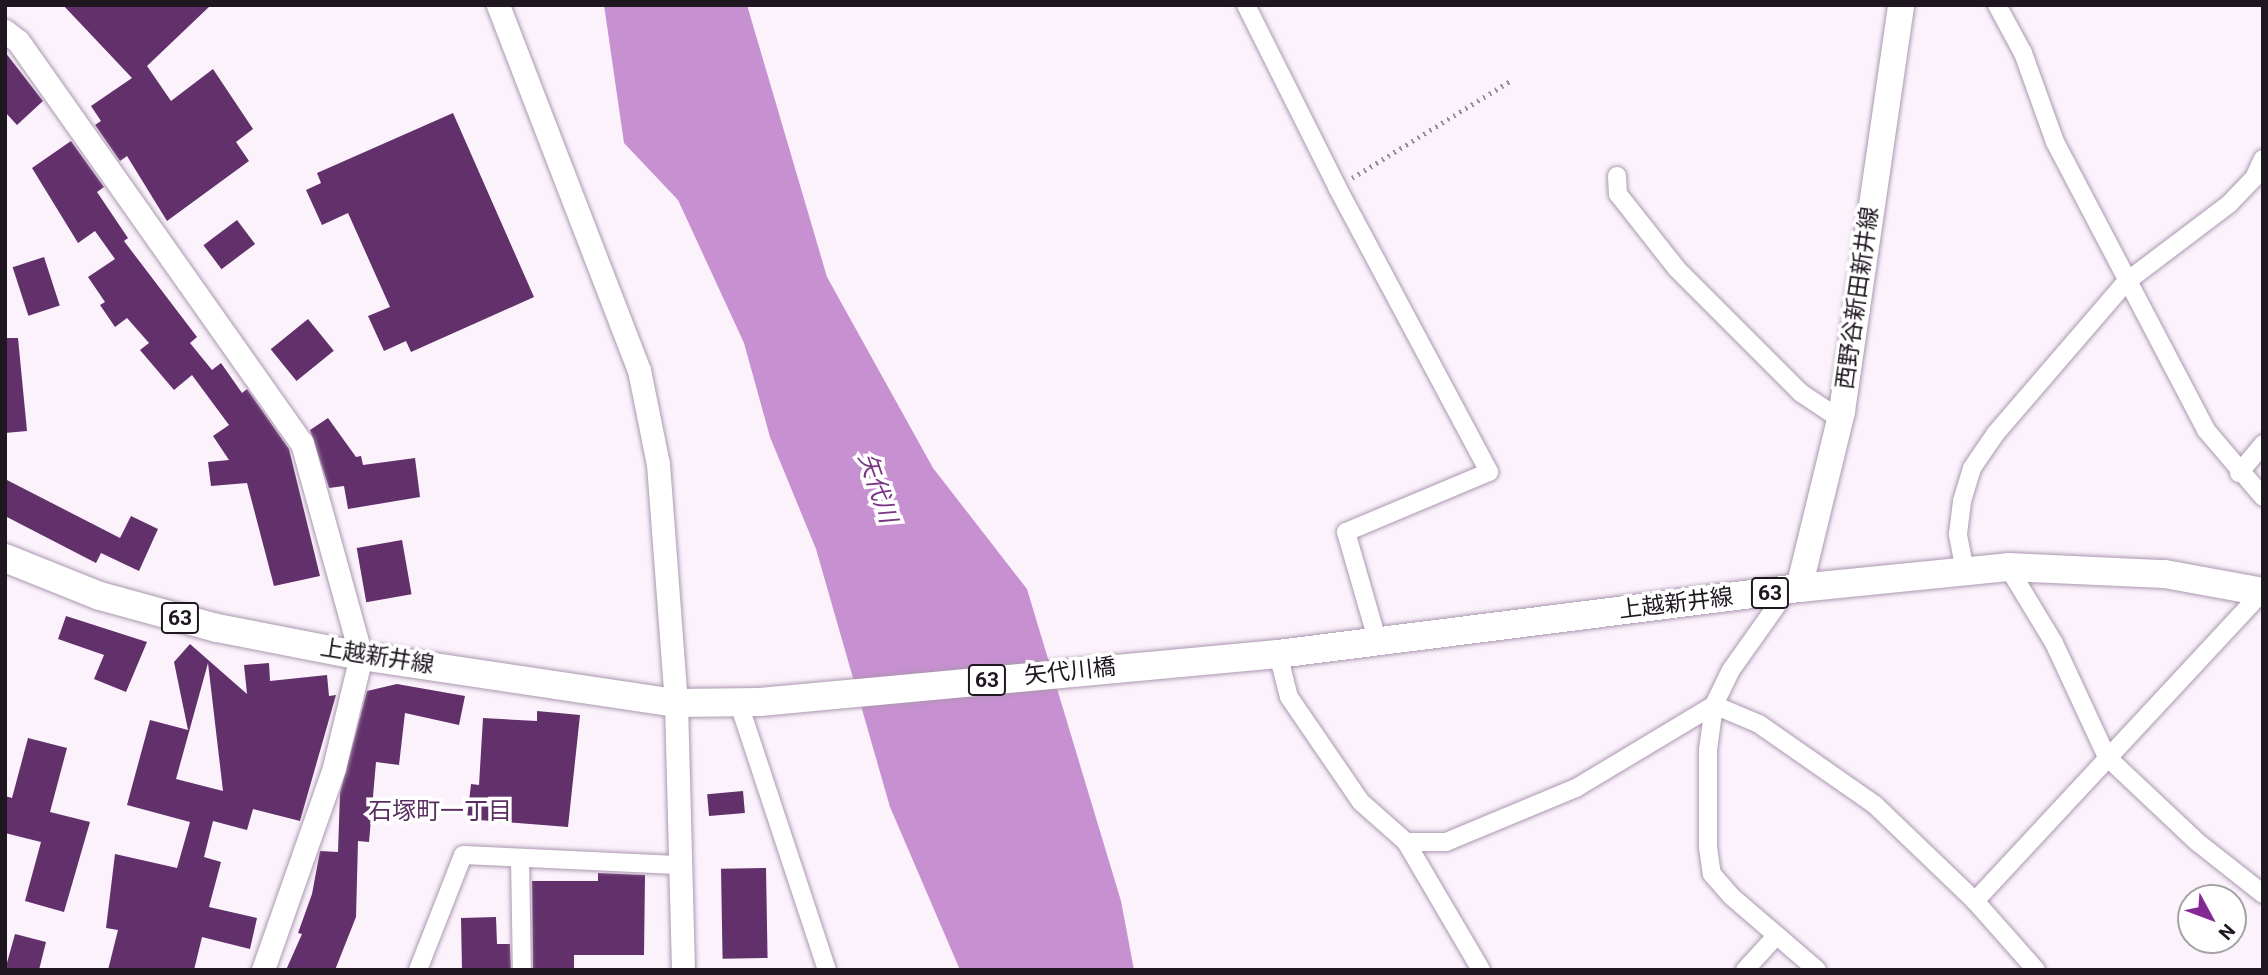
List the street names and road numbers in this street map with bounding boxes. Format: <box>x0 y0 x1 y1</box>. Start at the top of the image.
street label: 西野谷新田新井線 <box>1832 205 1884 391</box>
road number: 63 <box>1751 576 1789 610</box>
street label: 上越新井線 <box>1617 583 1735 625</box>
road number: 63 <box>161 600 199 636</box>
street label: 上越新井線 <box>318 634 436 680</box>
street label: 矢代川橋 <box>1023 653 1117 691</box>
road number: 63 <box>968 662 1006 698</box>

